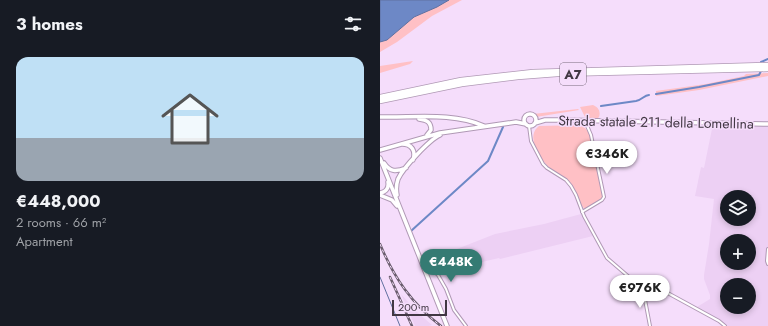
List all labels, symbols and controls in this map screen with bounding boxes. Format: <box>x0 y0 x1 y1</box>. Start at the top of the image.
text: 3 homes <box>16 12 83 36</box>
icon: filters <box>342 13 364 35</box>
road number: A7 <box>560 63 586 85</box>
icon: home <box>154 83 226 155</box>
street label: Strada statale 211 della Lomellina <box>558 110 754 134</box>
pin: €346K <box>579 141 635 175</box>
text: €346K <box>585 144 629 163</box>
text: €448,000 <box>16 189 101 213</box>
map controls <box>720 190 756 314</box>
button: layers <box>720 190 756 226</box>
text: 2 rooms · 66 m² <box>16 213 106 232</box>
text: Apartment <box>16 232 73 251</box>
button: + <box>720 234 756 270</box>
pin: €448K <box>423 249 479 283</box>
text: €448K <box>429 252 473 271</box>
pin: €976K <box>612 275 668 309</box>
text: €976K <box>619 278 661 297</box>
button: − <box>720 278 756 314</box>
scale bar <box>392 298 447 317</box>
text: 200 m <box>398 299 429 315</box>

